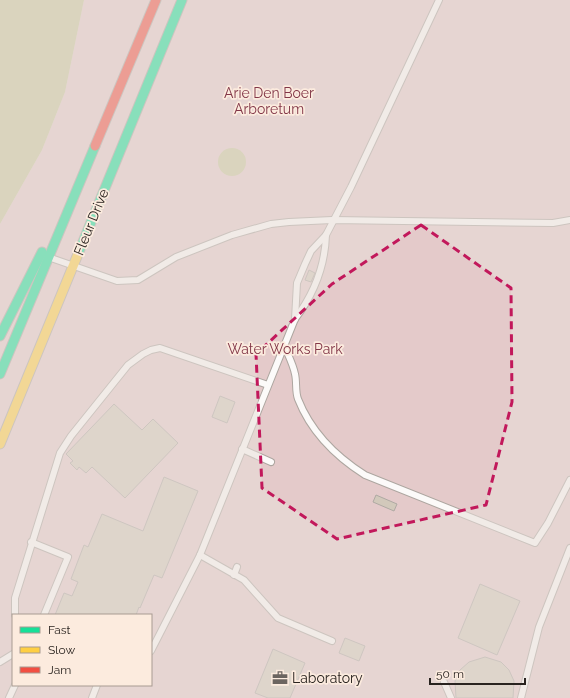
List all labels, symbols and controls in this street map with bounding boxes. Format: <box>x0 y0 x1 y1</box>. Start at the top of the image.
park label: Arie Den Boer Arboretum <box>224 85 314 117</box>
street label: Fleur Drive <box>70 186 112 258</box>
park label: Water Works Park <box>227 341 343 357</box>
legend <box>12 614 152 686</box>
text: Fast <box>48 623 71 637</box>
text: Slow <box>48 643 75 657</box>
scale bar <box>430 660 525 686</box>
text: Jam <box>48 663 71 677</box>
text: 50 m <box>436 667 464 681</box>
office icon: Laboratory <box>271 669 289 687</box>
place label: Laboratory <box>292 670 363 686</box>

